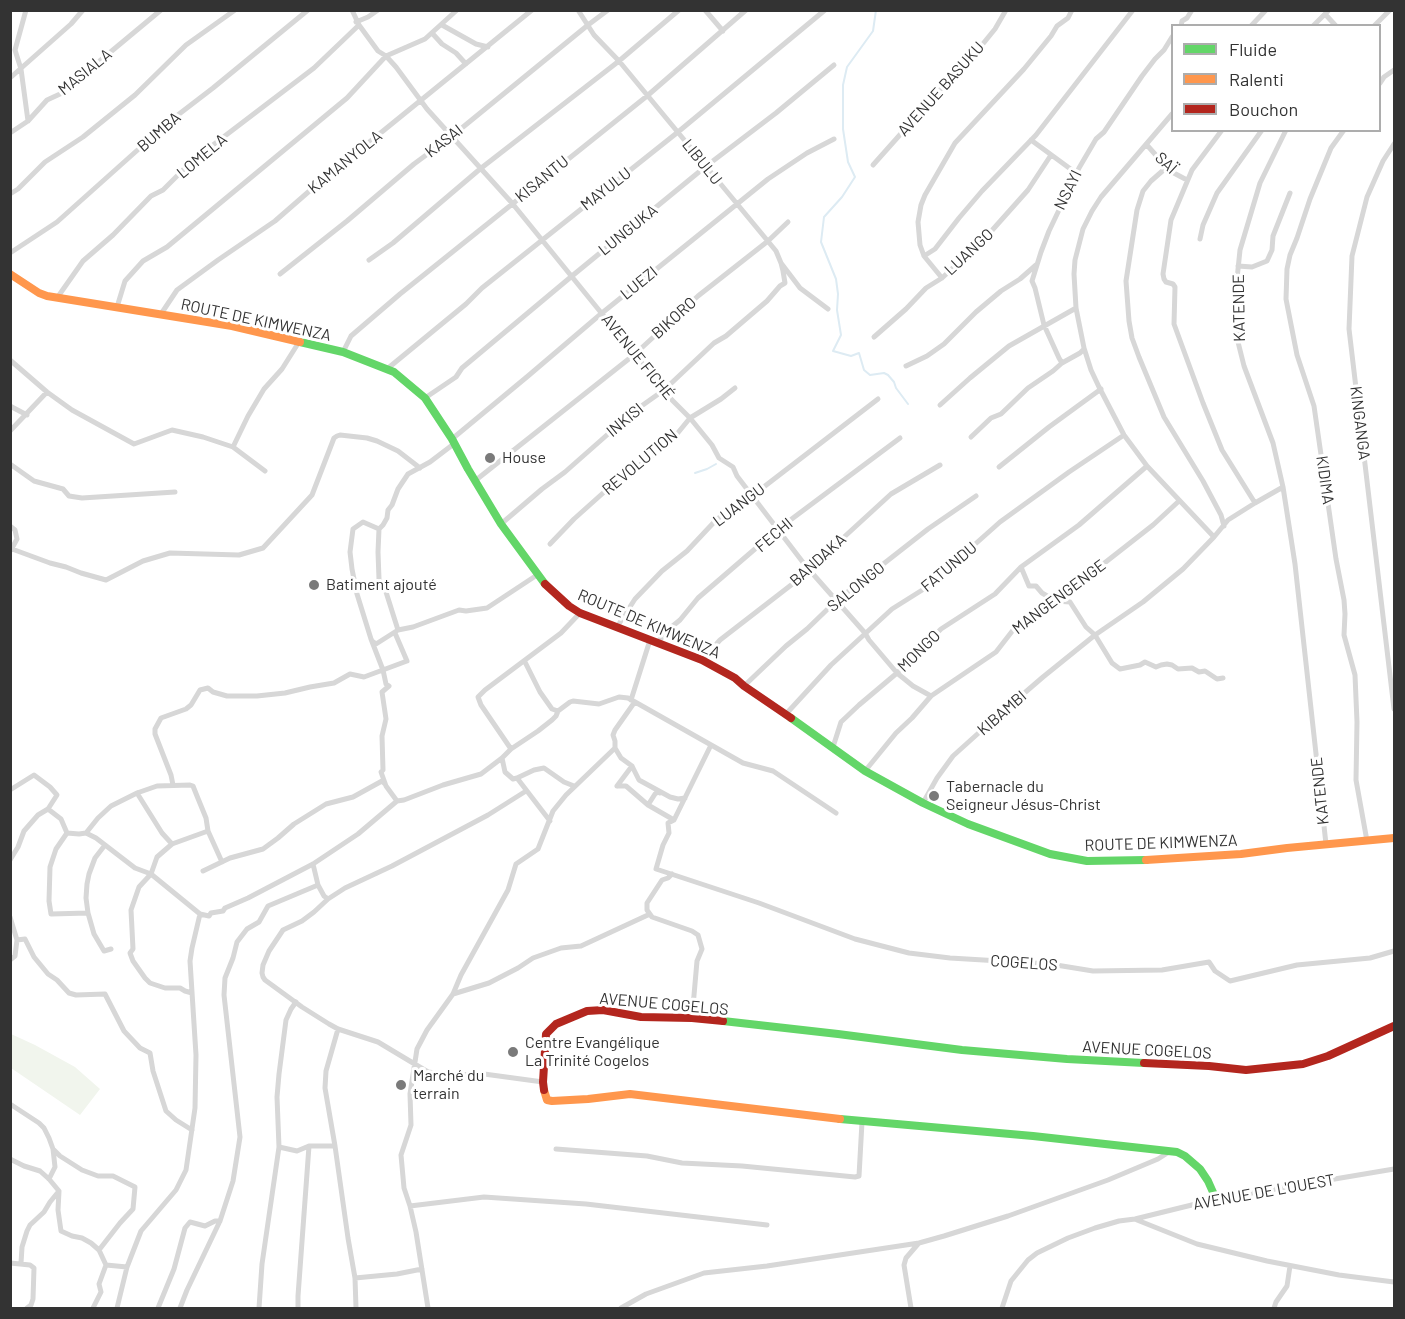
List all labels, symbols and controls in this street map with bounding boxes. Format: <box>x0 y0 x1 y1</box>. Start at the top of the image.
legend <box>1171 24 1381 132</box>
street label: AVENUE BASUKU <box>894 38 988 140</box>
text: Fluide <box>1229 38 1277 60</box>
street label: MASIALA <box>54 45 116 99</box>
text: Ralenti <box>1229 68 1284 90</box>
text: Bouchon <box>1229 98 1298 120</box>
street label: BUMBA <box>133 108 185 156</box>
street label: KASAI <box>421 120 467 162</box>
street label: KAMANYOLA <box>304 126 386 198</box>
street label: LOMELA <box>173 129 231 183</box>
street label: LIBULU <box>678 135 726 189</box>
street label: SAÏ <box>1151 148 1181 178</box>
street label: KISANTU <box>511 152 573 206</box>
street label: MAYULU <box>577 163 635 215</box>
street label: NSAYI <box>1050 167 1086 213</box>
street label: LUNGUKA <box>595 200 661 260</box>
street label: LUANGO <box>941 225 997 279</box>
street label: LUEZI <box>617 262 661 304</box>
street label: KATENDE <box>1229 274 1249 342</box>
street label: BIKORO <box>648 293 700 343</box>
street label: ROUTE DE KIMWENZA <box>179 295 333 345</box>
street label: AVENUE FICHÉ <box>598 310 678 404</box>
street label: KINGANGA <box>1346 385 1374 461</box>
street label: INKISI <box>603 399 647 441</box>
street label: REVOLUTION <box>599 425 681 499</box>
place label: House <box>502 448 546 468</box>
marker: House <box>483 451 497 465</box>
street label: KIDIMA <box>1312 454 1338 506</box>
street label: LUANGU <box>709 479 769 531</box>
street label: FECHI <box>751 514 797 556</box>
street label: BANDAKA <box>786 530 850 590</box>
street label: FATUNDU <box>917 538 981 596</box>
street label: MANGENGENGE <box>1008 556 1110 638</box>
street label: SALONGO <box>823 558 889 616</box>
place label: Batiment ajouté <box>326 575 437 595</box>
marker: Batiment ajouté <box>307 578 321 592</box>
street label: ROUTE DE KIMWENZA <box>575 585 723 663</box>
street label: MONGO <box>894 626 944 676</box>
street label: KIBAMBI <box>973 686 1031 740</box>
street label: KATENDE <box>1307 756 1333 826</box>
place label: Tabernacle du Seigneur Jésus-Christ <box>946 777 1101 815</box>
marker: Tabernacle du Seigneur Jésus-Christ <box>927 789 941 803</box>
street label: ROUTE DE KIMWENZA <box>1084 831 1238 855</box>
street label: COGELOS <box>990 951 1058 975</box>
street label: AVENUE COGELOS <box>599 989 729 1019</box>
place label: Centre Evangélique La Trinité Cogelos <box>525 1033 660 1071</box>
street label: AVENUE COGELOS <box>1082 1037 1212 1063</box>
marker: Centre Evangélique La Trinité Cogelos <box>506 1045 520 1059</box>
place label: Marché du terrain <box>413 1066 484 1104</box>
marker: Marché du terrain <box>394 1078 408 1092</box>
street label: AVENUE DE L'OUEST <box>1192 1170 1336 1214</box>

